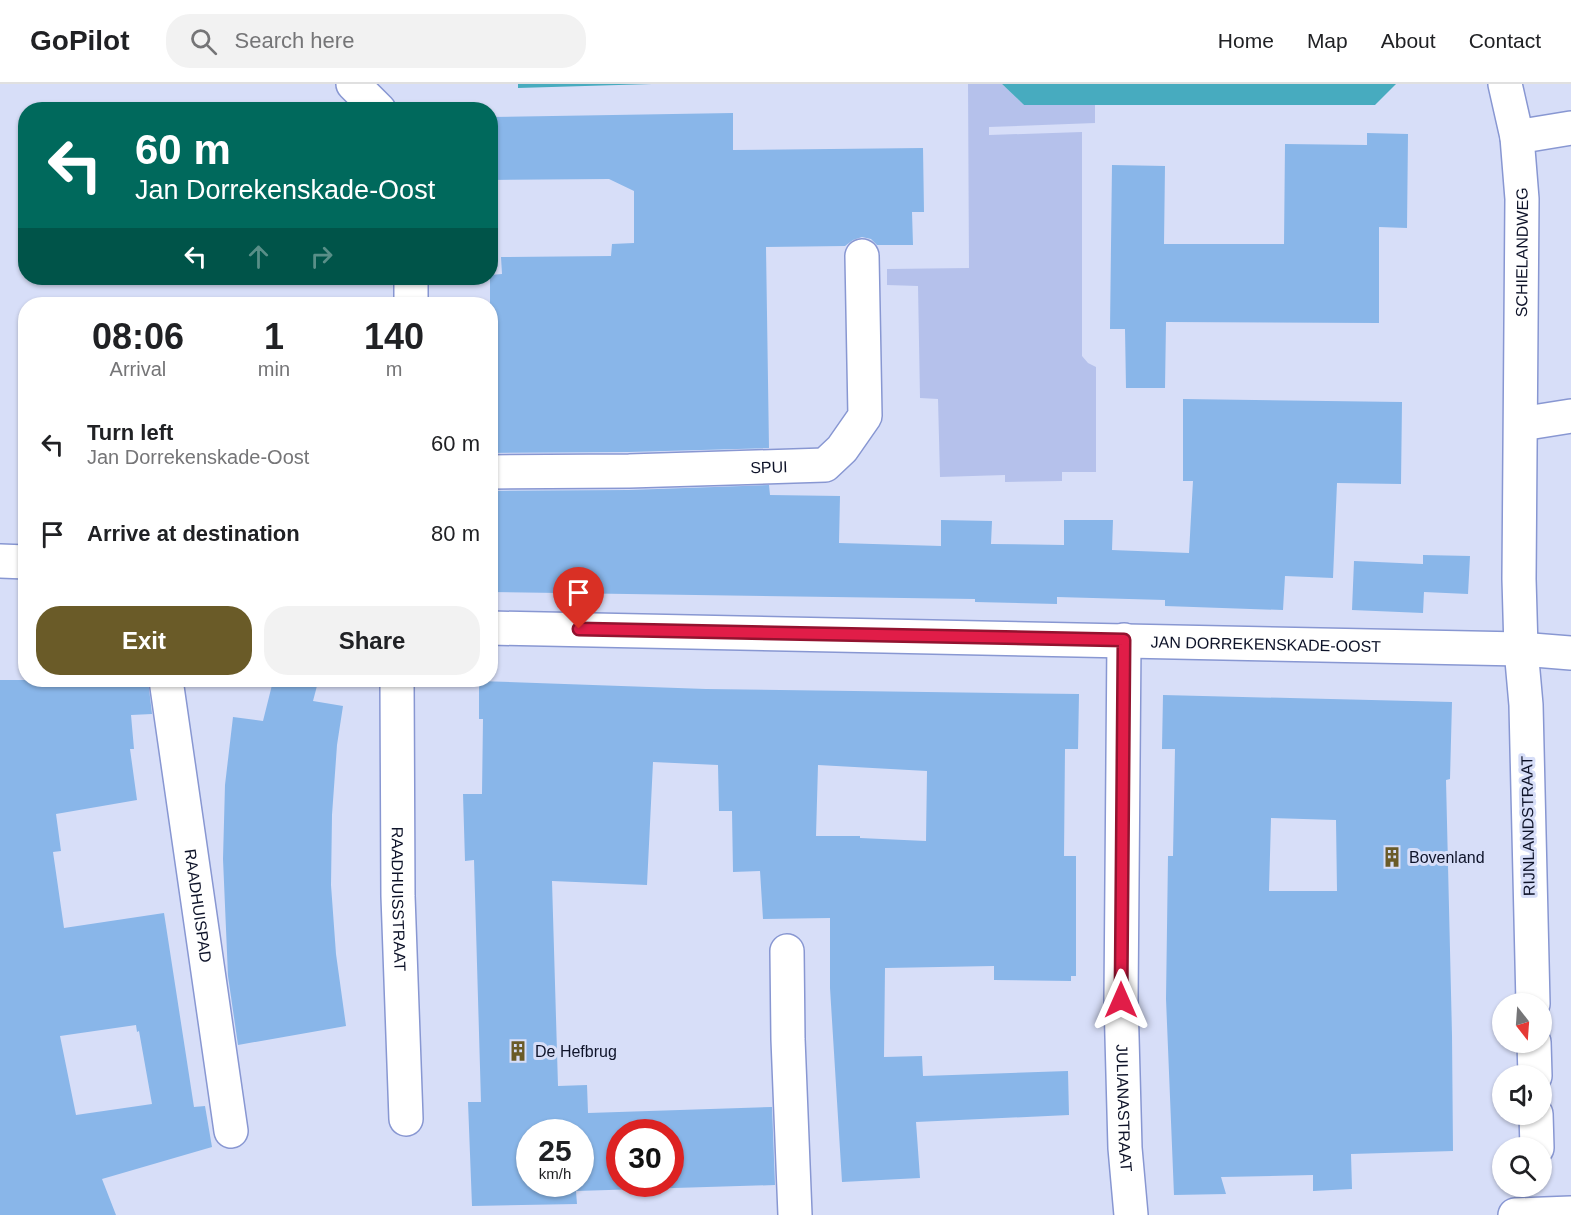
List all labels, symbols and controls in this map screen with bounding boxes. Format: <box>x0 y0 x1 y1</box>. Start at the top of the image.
search box <box>166 14 586 68</box>
text: GoPilot <box>30 25 130 56</box>
icon: search <box>187 25 220 58</box>
text: Search here <box>235 28 354 53</box>
text: Home <box>1218 29 1274 52</box>
text: Map <box>1307 29 1348 52</box>
text: About <box>1381 29 1436 52</box>
text: Contact <box>1469 29 1541 52</box>
icon: left <box>36 126 114 204</box>
text: 60 m <box>135 126 231 173</box>
text: Jan Dorrekenskade-Oost <box>135 175 435 205</box>
street label: SCHIELANDWEG <box>1513 187 1531 317</box>
icon: left <box>179 240 212 273</box>
icon: ahead <box>242 240 275 273</box>
icon: right <box>305 240 338 273</box>
text: 08:06 <box>92 316 184 357</box>
text: 1 <box>264 316 284 357</box>
text: 140 <box>364 316 424 357</box>
text: Arrival <box>110 358 166 380</box>
text: min <box>258 358 290 380</box>
text: m <box>386 358 402 380</box>
text: Turn left <box>87 420 173 445</box>
icon: left <box>36 428 69 461</box>
text: 60 m <box>431 431 480 456</box>
text: Jan Dorrekenskade-Oost <box>87 446 309 468</box>
street label: SPUI <box>750 458 788 476</box>
icon: arrive <box>36 518 69 551</box>
text: Arrive at destination <box>87 521 300 546</box>
text: 80 m <box>431 521 480 546</box>
pin <box>553 567 604 629</box>
icon: arrive <box>562 576 595 609</box>
button: Exit <box>36 606 252 675</box>
button: Share <box>264 606 480 675</box>
street label: JAN DORREKENSKADE-OOST <box>1151 633 1381 655</box>
street label: RIJNLANDSTRAAT <box>1518 756 1538 896</box>
street label: RAADHUISSTRAAT <box>389 827 409 972</box>
building icon: Bovenland <box>1380 845 1404 869</box>
street label: RAADHUISPAD <box>182 848 215 964</box>
place label: Bovenland <box>1409 849 1485 866</box>
position arrow <box>1089 968 1153 1032</box>
north arrow <box>1492 993 1552 1053</box>
map controls <box>1492 993 1552 1197</box>
building icon: De Hefbrug <box>506 1039 530 1063</box>
place label: De Hefbrug <box>535 1043 617 1060</box>
street label: JULIANASTRAAT <box>1114 1044 1136 1173</box>
button: sound <box>1492 1065 1552 1125</box>
speed limit sign: 30 <box>606 1119 684 1197</box>
text: 25 <box>538 1134 572 1167</box>
button: search <box>1492 1137 1552 1197</box>
text: km/h <box>539 1165 571 1182</box>

